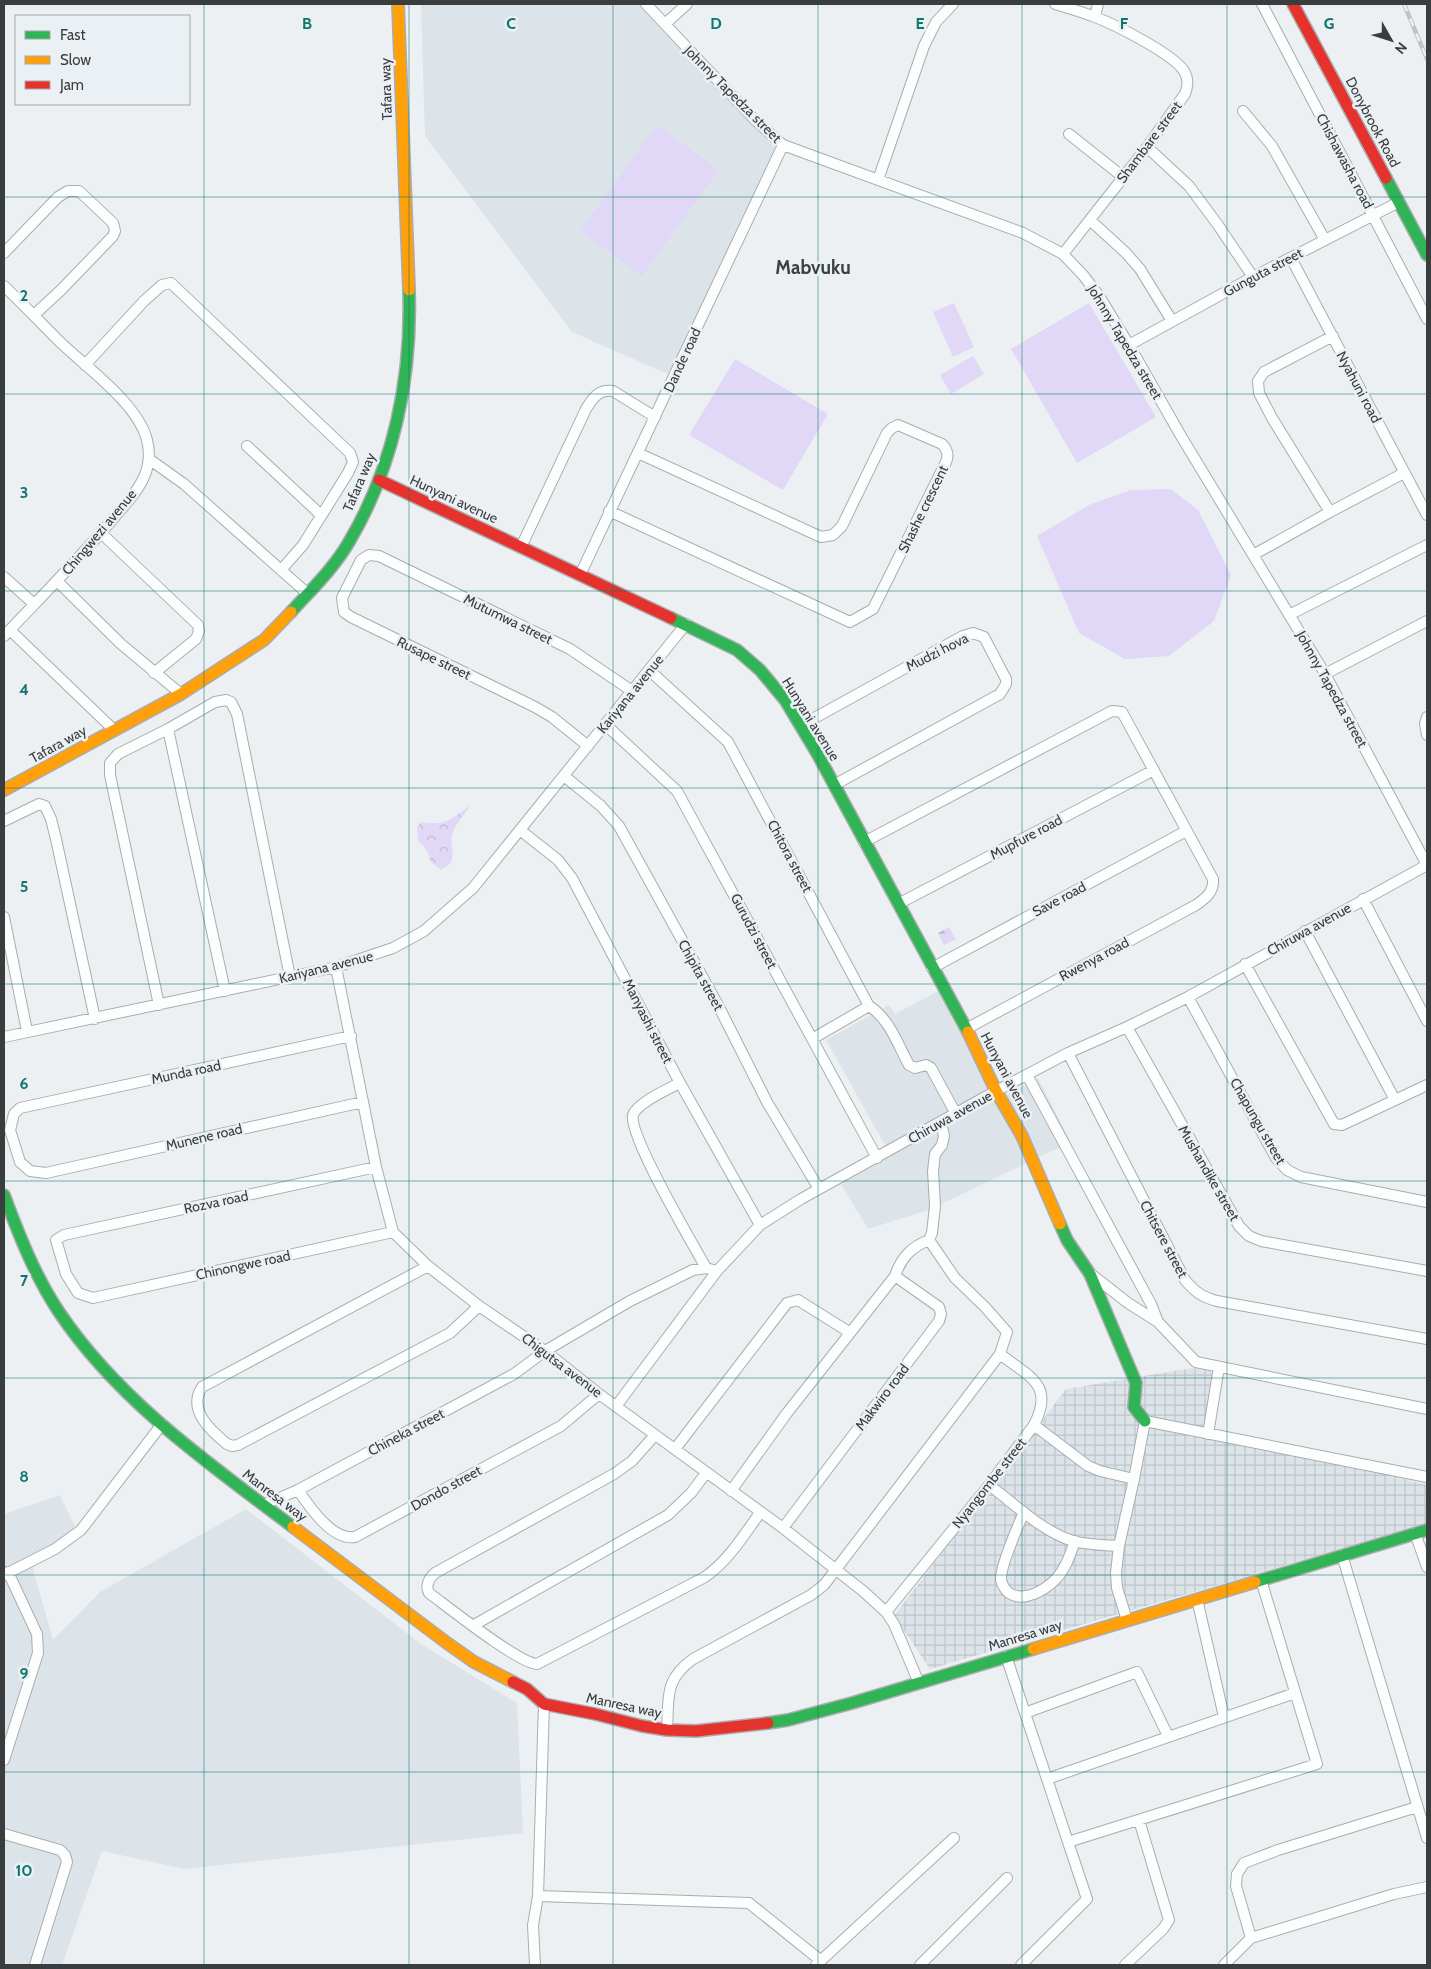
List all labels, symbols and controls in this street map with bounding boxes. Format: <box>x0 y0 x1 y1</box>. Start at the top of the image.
text: B <box>302 14 312 33</box>
text: C <box>506 14 516 33</box>
text: D <box>710 14 722 33</box>
text: E <box>915 14 925 33</box>
text: F <box>1120 14 1129 33</box>
text: G <box>1324 14 1334 33</box>
legend <box>15 15 190 105</box>
north arrow <box>1366 15 1416 65</box>
text: Fast <box>60 26 85 44</box>
text: N <box>1391 39 1411 58</box>
street label: Johnny Tapedza street <box>680 41 786 147</box>
text: Slow <box>60 51 91 69</box>
street label: Tafara way <box>376 58 396 120</box>
street label: Donybrook Road <box>1342 74 1404 170</box>
text: Jam <box>59 76 84 94</box>
street label: Shambare street <box>1112 97 1186 186</box>
street label: Chishawasha road <box>1312 110 1378 212</box>
street label: Gunguta street <box>1220 243 1306 300</box>
district label: Mabvuku <box>775 256 851 279</box>
street label: Johnny Tapedza street <box>1083 280 1167 403</box>
text: 2 <box>20 286 28 305</box>
street label: Dande road <box>659 325 705 395</box>
street label: Nyahuni road <box>1333 348 1385 426</box>
street label: Tafara way <box>339 450 379 514</box>
street label: Shashe crescent <box>894 462 952 556</box>
street label: Hunyani avenue <box>407 471 501 527</box>
text: 3 <box>20 483 28 502</box>
street label: Chingwezi avenue <box>58 485 140 579</box>
street label: Mutumwa street <box>461 590 556 648</box>
street label: Johnny Tapedza street <box>1292 627 1372 751</box>
street label: Mudzi hova <box>903 628 971 675</box>
street label: Rusape street <box>394 632 474 684</box>
street label: Kariyana avenue <box>593 651 667 737</box>
street label: Hunyani avenue <box>778 674 844 764</box>
text: 4 <box>19 680 29 699</box>
street label: Tafara way <box>26 721 90 767</box>
street label: Mupfure road <box>987 810 1065 864</box>
street label: Chitora street <box>763 817 817 896</box>
text: 5 <box>20 877 28 896</box>
street label: Save road <box>1029 877 1089 921</box>
street label: Gurudzi street <box>727 890 781 972</box>
street label: Chiruwa avenue <box>1264 898 1354 960</box>
street label: Rwenya road <box>1056 933 1132 985</box>
street label: Chipita street <box>674 936 728 1014</box>
street label: Kariyana avenue <box>277 947 375 987</box>
street label: Manyashi street <box>619 976 677 1067</box>
street label: Hunyani avenue <box>977 1029 1037 1121</box>
street label: Munda road <box>150 1056 222 1088</box>
text: 6 <box>20 1074 29 1093</box>
street label: Chapungu street <box>1226 1074 1290 1168</box>
street label: Chiruwa avenue <box>905 1086 995 1148</box>
street label: Munene road <box>164 1119 244 1155</box>
street label: Mushandike street <box>1174 1122 1244 1224</box>
street label: Rozva road <box>182 1186 250 1218</box>
street label: Chitsere street <box>1136 1197 1192 1281</box>
street label: Chinongwe road <box>194 1246 292 1284</box>
text: 7 <box>20 1271 29 1290</box>
street label: Chigutsa avenue <box>518 1329 606 1401</box>
street label: Makwiro road <box>851 1360 913 1434</box>
street label: Chineka street <box>365 1404 448 1460</box>
street label: Nyangombe street <box>948 1434 1030 1532</box>
street label: Dondo street <box>407 1461 485 1515</box>
street label: Manresa way <box>239 1465 311 1525</box>
text: 8 <box>19 1467 29 1486</box>
street label: Manresa way <box>986 1615 1064 1655</box>
text: 9 <box>20 1664 29 1683</box>
street label: Manresa way <box>585 1688 663 1722</box>
text: 10 <box>15 1861 33 1880</box>

